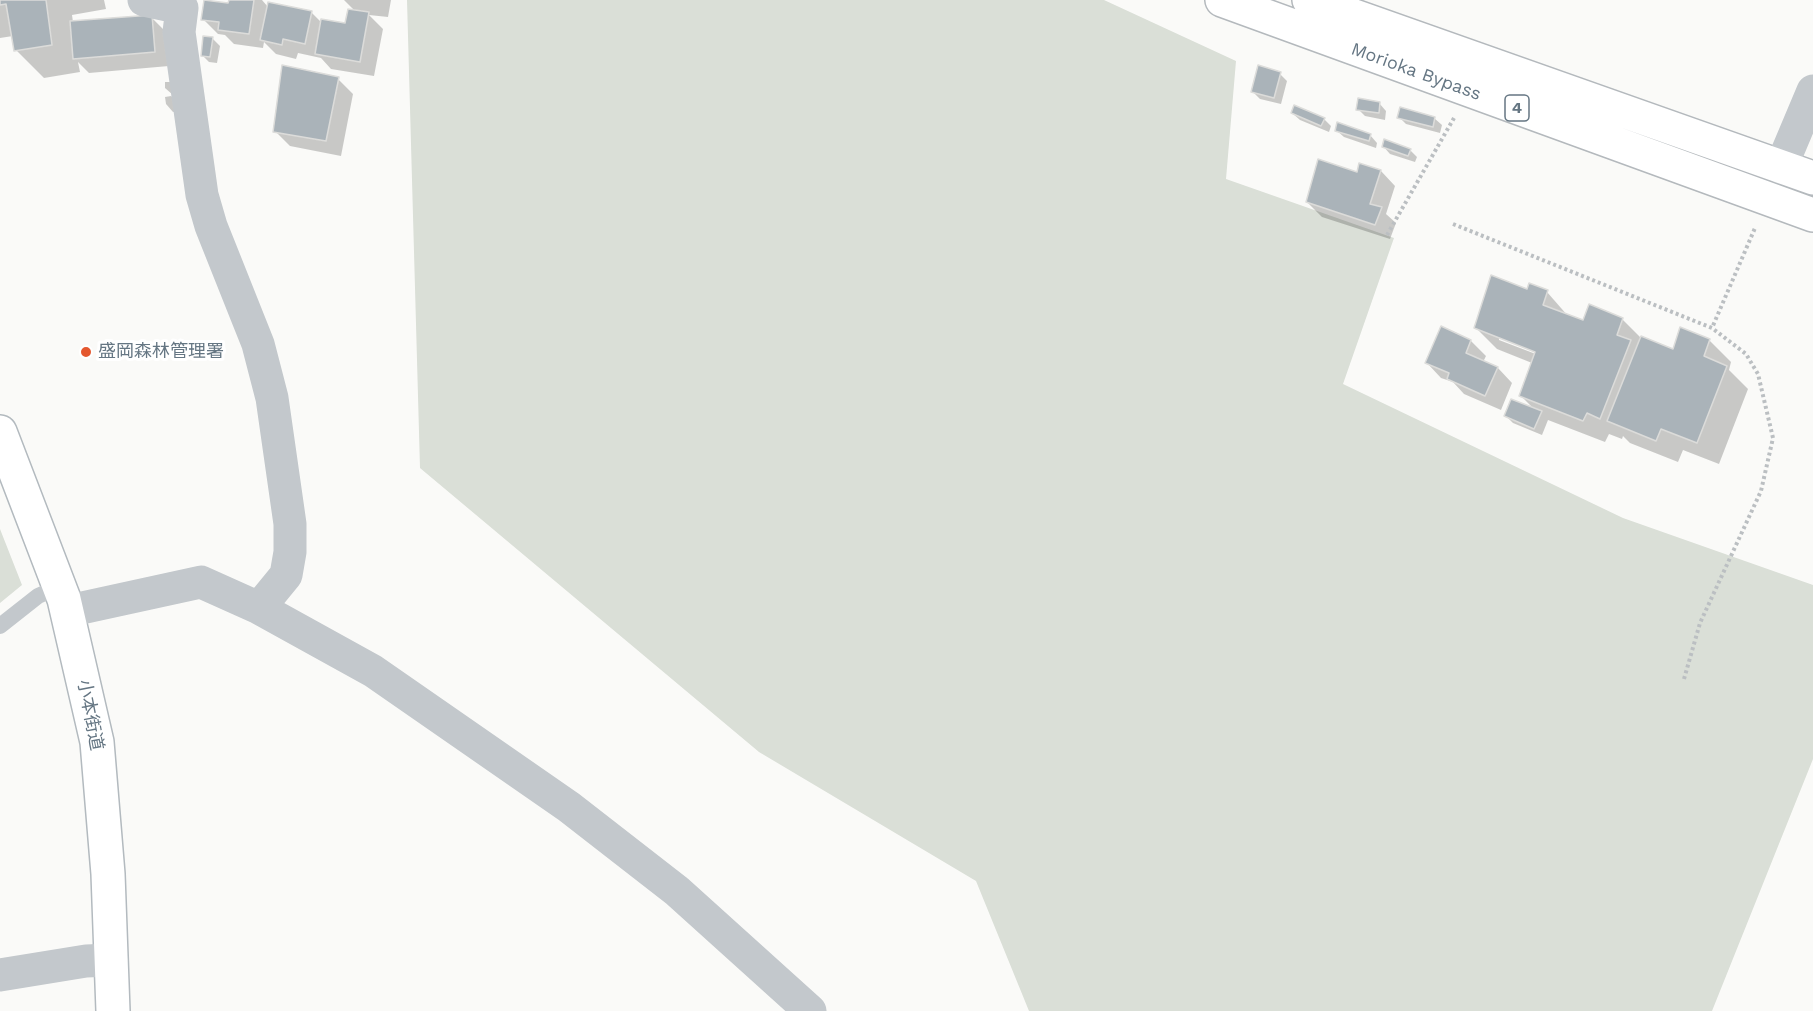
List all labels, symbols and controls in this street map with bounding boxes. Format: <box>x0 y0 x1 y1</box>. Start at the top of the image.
street label: Morioka Bypass <box>1348 38 1484 106</box>
road number: 4 <box>1505 95 1529 121</box>
place label: 盛岡森林管理署 <box>98 341 224 363</box>
marker: 盛岡森林管理署 <box>79 345 93 359</box>
street label: 小本街道 <box>73 678 107 752</box>

